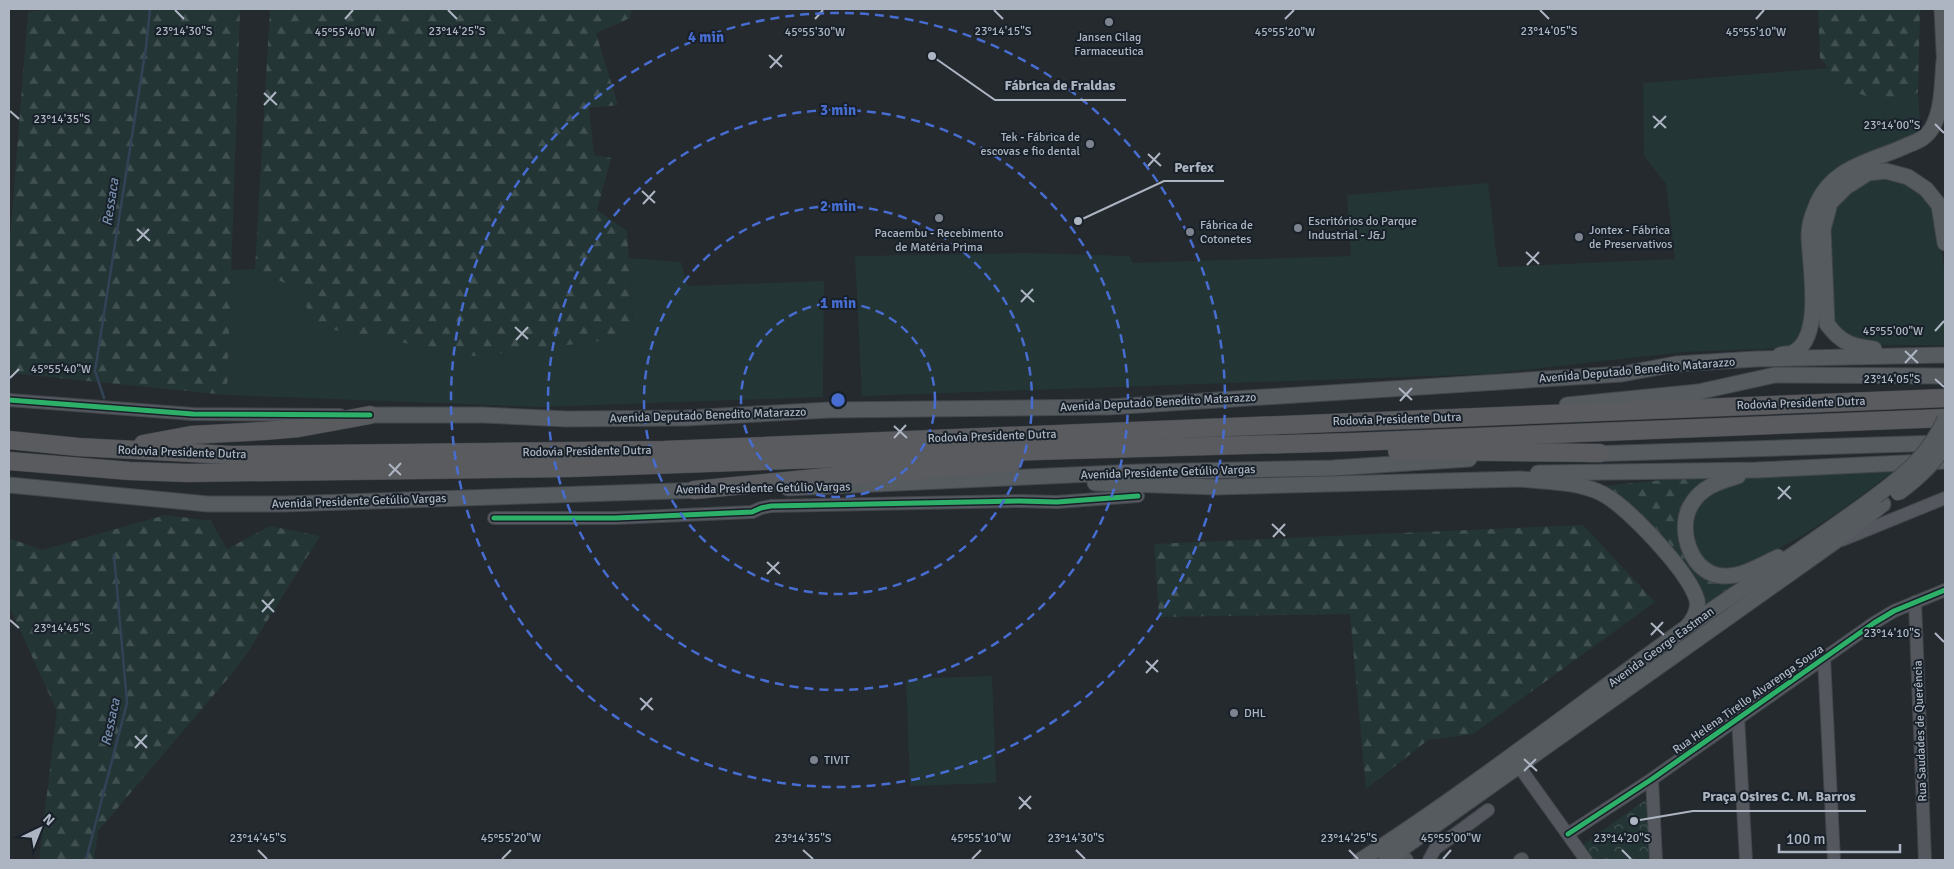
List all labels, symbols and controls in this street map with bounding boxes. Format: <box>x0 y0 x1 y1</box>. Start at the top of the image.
marker: Jansen Cilag Farmaceutica <box>1103 16 1115 28</box>
text: 23°14'30"S <box>155 24 213 39</box>
text: 23°14'25"S <box>428 24 486 39</box>
text: 23°14'15"S <box>974 24 1032 39</box>
text: 23°14'05"S <box>1520 24 1578 39</box>
text: 45°55'40"W <box>315 25 375 40</box>
text: 45°55'30"W <box>785 25 845 40</box>
text: 45°55'20"W <box>1255 25 1315 40</box>
text: 45°55'10"W <box>1726 25 1786 40</box>
text: 4 min <box>688 28 724 46</box>
place label: Jansen Cilag Farmaceutica <box>1074 30 1144 59</box>
callout: Fábrica de Fraldas <box>995 71 1126 100</box>
text: Fábrica de Fraldas <box>1004 77 1116 94</box>
text: 3 min <box>820 101 856 119</box>
text: 23°14'35"S <box>33 112 91 127</box>
text: 23°14'00"S <box>1863 118 1921 133</box>
place label: Tek - Fábrica de escovas e fio dental <box>980 130 1080 159</box>
marker: Tek - Fábrica de escovas e fio dental <box>1084 138 1096 150</box>
callout: Perfex <box>1164 152 1224 181</box>
text: Perfex <box>1174 159 1214 176</box>
water label: Ressaca <box>98 176 123 227</box>
text: 2 min <box>820 197 856 215</box>
marker: Pacaembu - Recebimento de Matéria Prima <box>933 212 945 224</box>
place label: Escritórios do Parque Industrial - J&J <box>1308 214 1417 243</box>
place label: Fábrica de Cotonetes <box>1200 218 1253 247</box>
marker: Escritórios do Parque Industrial - J&J <box>1292 222 1304 234</box>
place label: Jontex - Fábrica de Preservativos <box>1589 223 1672 252</box>
place label: Pacaembu - Recebimento de Matéria Prima <box>875 226 1003 255</box>
marker: Fábrica de Cotonetes <box>1184 226 1196 238</box>
marker: Jontex - Fábrica de Preservativos <box>1573 231 1585 243</box>
text: 1 min <box>820 294 856 312</box>
text: 45°55'00"W <box>1863 324 1923 339</box>
street label: Avenida Deputado Benedito Matarazzo <box>1538 354 1736 387</box>
text: 45°55'40"W <box>31 362 91 377</box>
text: 23°14'05"S <box>1863 372 1921 387</box>
street label: Avenida Deputado Benedito Matarazzo <box>1059 390 1257 415</box>
centre of rings <box>829 391 847 409</box>
street label: Rodovia Presidente Dutra <box>1736 394 1866 413</box>
street label: Avenida Deputado Benedito Matarazzo <box>609 405 807 426</box>
street label: Rodovia Presidente Dutra <box>1332 410 1462 429</box>
street label: Rodovia Presidente Dutra <box>927 427 1057 446</box>
street label: Rodovia Presidente Dutra <box>117 443 247 462</box>
street label: Rodovia Presidente Dutra <box>522 443 652 460</box>
street label: Avenida Presidente Getúlio Vargas <box>1080 462 1256 483</box>
street label: Avenida Presidente Getúlio Vargas <box>675 479 851 498</box>
street label: Avenida Presidente Getúlio Vargas <box>271 491 447 512</box>
street label: Avenida George Eastman <box>1606 604 1717 691</box>
text: 23°14'45"S <box>33 621 91 636</box>
text: 23°14'10"S <box>1863 626 1921 641</box>
street label: Rua Helena Tirello Alvarenga Souza <box>1670 641 1827 757</box>
street label: Rua Saudades de Querência <box>1911 660 1930 802</box>
water label: Ressaca <box>97 696 124 747</box>
place label: DHL <box>1244 706 1266 721</box>
marker: DHL <box>1228 707 1240 719</box>
place label: TIVIT <box>824 753 850 768</box>
marker: TIVIT <box>808 754 820 766</box>
callout: Praça Osires C. M. Barros <box>1693 782 1866 811</box>
text: Praça Osires C. M. Barros <box>1702 788 1856 805</box>
north arrow <box>15 804 65 854</box>
text: N <box>39 810 58 829</box>
scale bar <box>1779 822 1900 854</box>
text: 100 m <box>1786 830 1826 848</box>
text: 23°14'45"S <box>229 831 287 846</box>
text: 45°55'20"W <box>481 831 541 846</box>
text: 23°14'35"S <box>774 831 832 846</box>
text: 45°55'10"W <box>951 831 1011 846</box>
text: 23°14'30"S <box>1047 831 1105 846</box>
text: 23°14'25"S <box>1320 831 1378 846</box>
text: 45°55'00"W <box>1421 831 1481 846</box>
text: 23°14'20"S <box>1593 831 1651 846</box>

